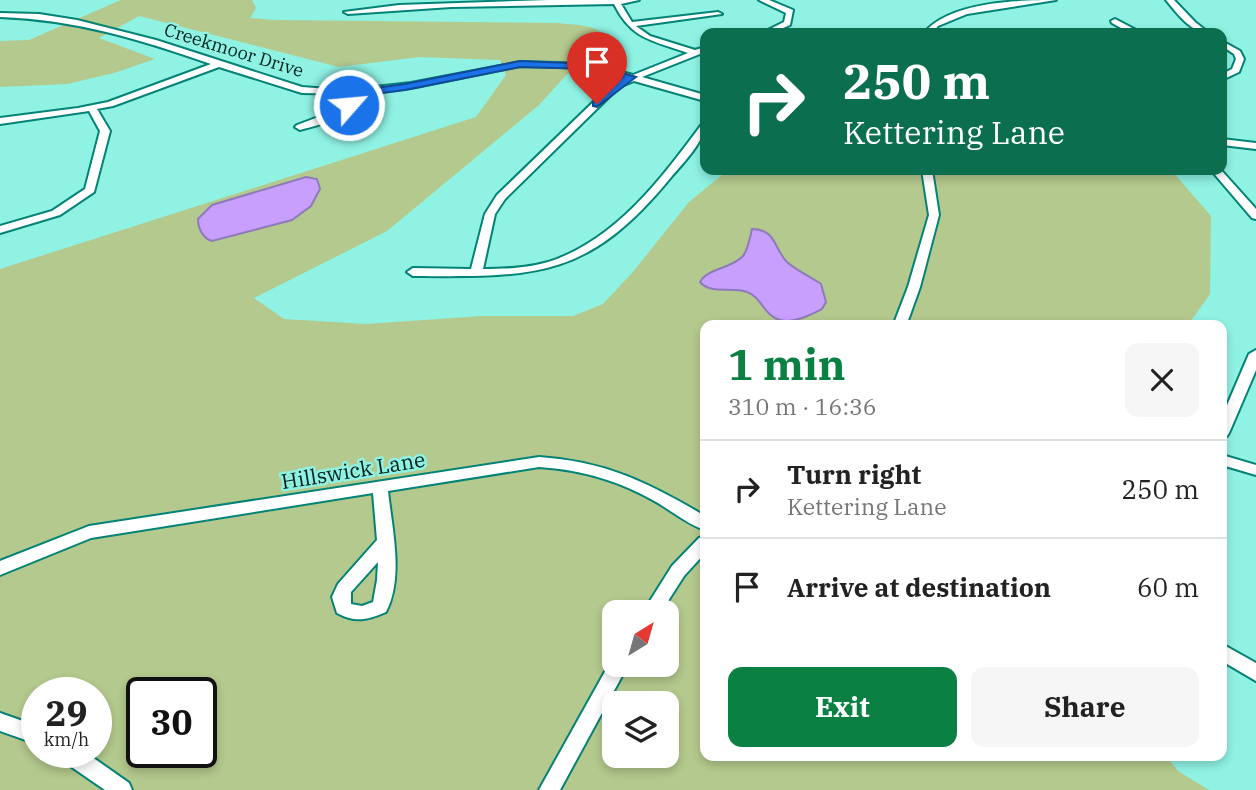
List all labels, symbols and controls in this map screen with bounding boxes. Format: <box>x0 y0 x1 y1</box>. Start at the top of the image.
street label: Creekmoor Drive <box>162 18 306 82</box>
pin <box>567 32 627 104</box>
icon: arrive <box>578 43 616 81</box>
text: 250 m <box>843 49 990 112</box>
icon: right <box>728 56 819 147</box>
position arrow <box>312 68 386 142</box>
text: Kettering Lane <box>843 111 1065 153</box>
text: 1 min <box>728 337 846 392</box>
button: close <box>1125 343 1199 417</box>
text: 310 m · 16:36 <box>728 391 877 421</box>
street label: Hillswick Lane <box>279 445 427 495</box>
text: Turn right <box>787 457 921 491</box>
icon: right <box>728 470 766 508</box>
text: 250 m <box>1121 472 1199 506</box>
text: Kettering Lane <box>787 491 947 521</box>
icon: arrive <box>728 568 766 606</box>
text: Arrive at destination <box>787 570 1051 604</box>
text: 60 m <box>1137 570 1199 604</box>
north arrow <box>602 600 679 677</box>
map controls <box>602 600 679 768</box>
button: Exit <box>728 667 957 747</box>
button: Share <box>971 667 1199 747</box>
speed limit sign: 30 <box>126 677 217 768</box>
text: 29 <box>45 690 88 736</box>
button: layers <box>602 691 679 768</box>
text: km/h <box>44 728 89 751</box>

